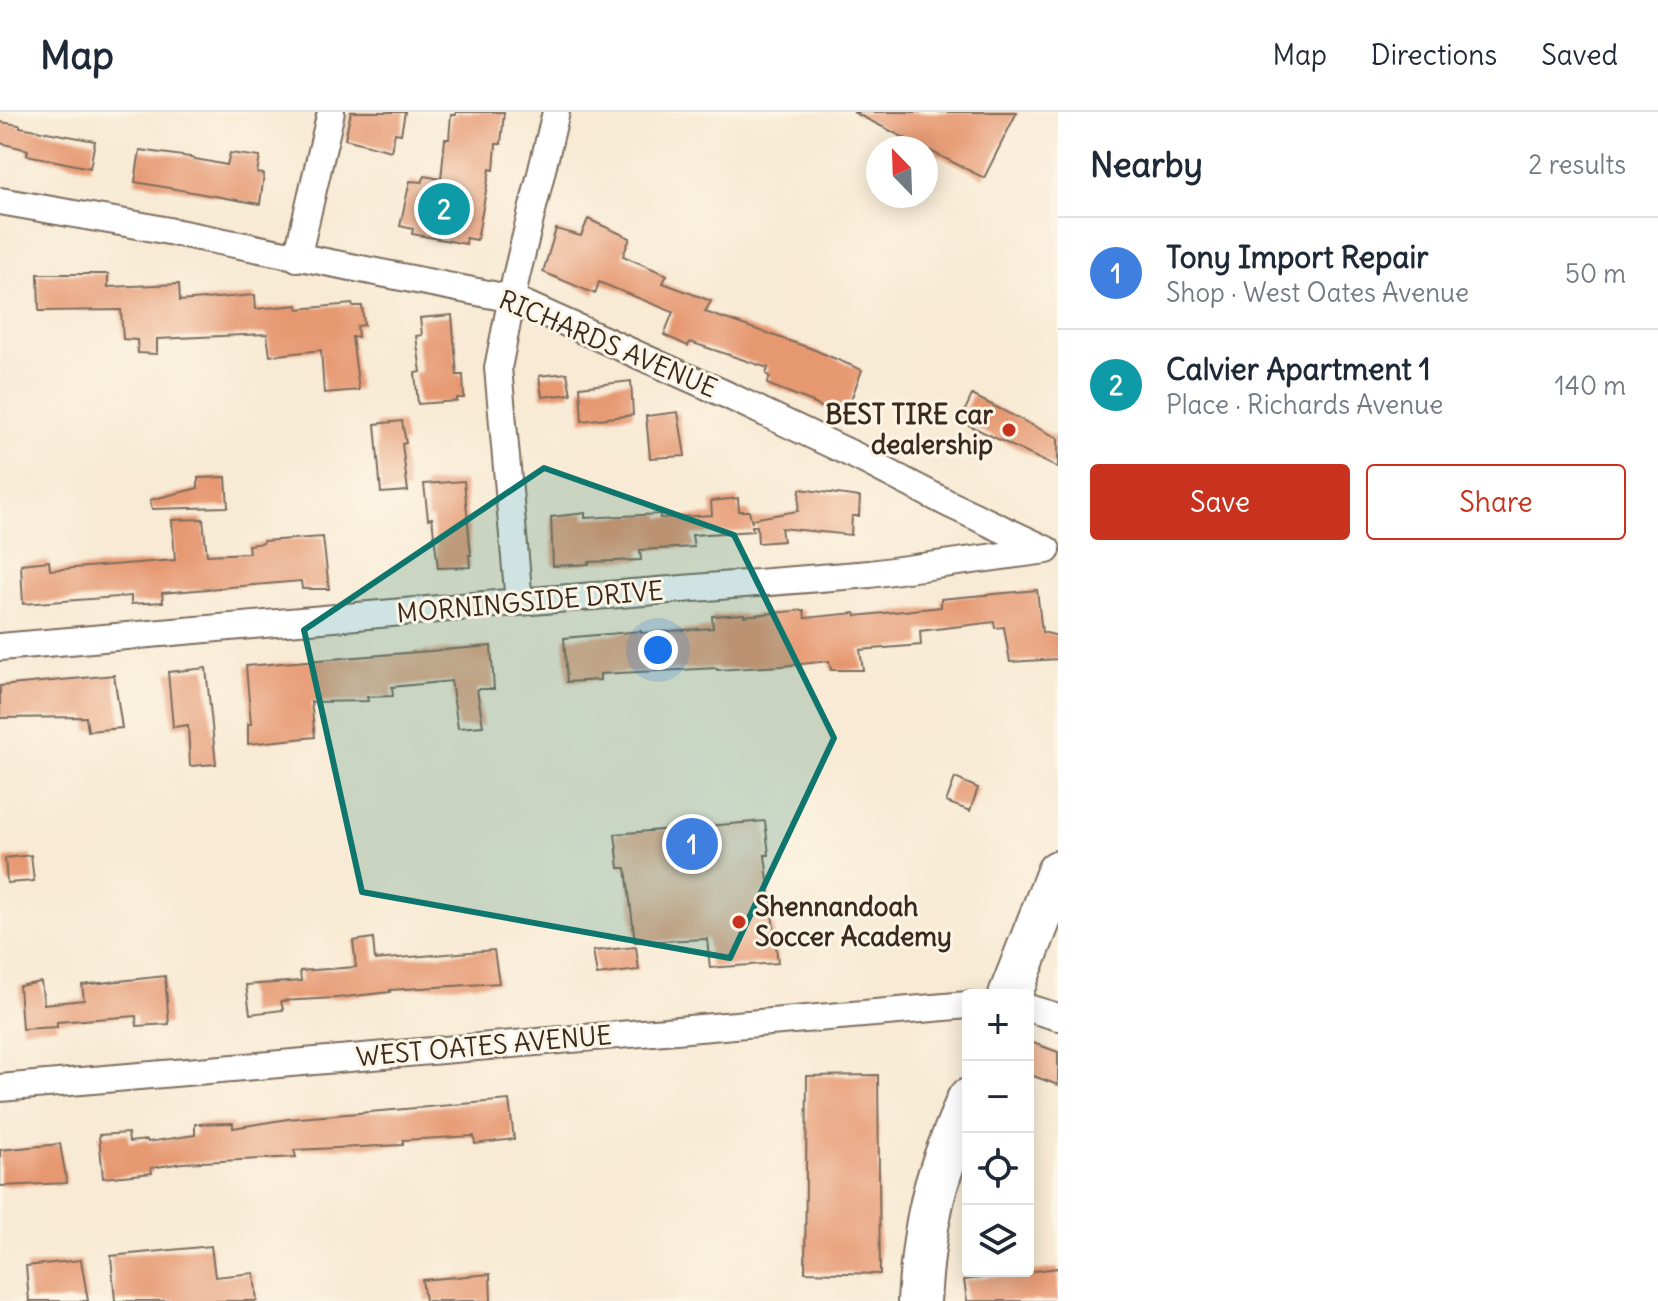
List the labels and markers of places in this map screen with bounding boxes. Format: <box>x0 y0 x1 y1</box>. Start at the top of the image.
pin: 2 <box>418 179 470 239</box>
place label: BEST TIRE car dealership <box>825 398 993 461</box>
marker: BEST TIRE car dealership <box>1000 421 1018 439</box>
pin: 1 <box>666 814 718 874</box>
place label: Shennandoah Soccer Academy <box>755 890 952 953</box>
marker: Shennandoah Soccer Academy <box>730 913 748 931</box>

